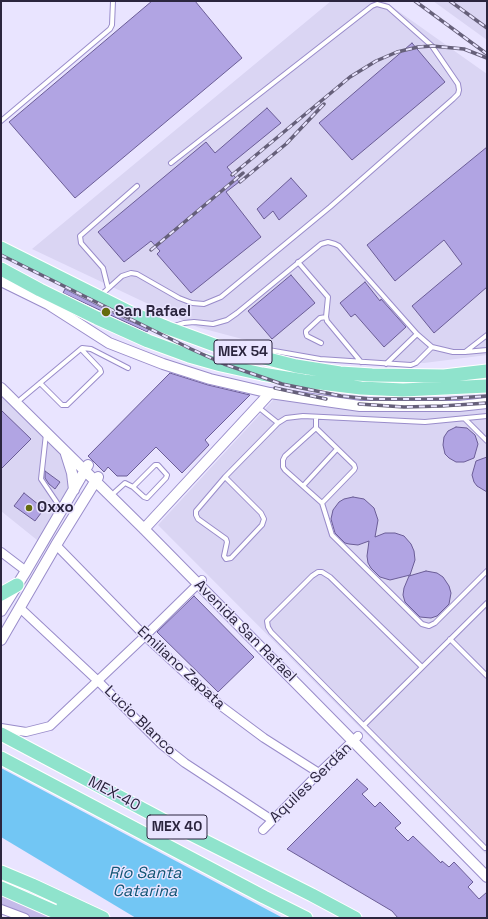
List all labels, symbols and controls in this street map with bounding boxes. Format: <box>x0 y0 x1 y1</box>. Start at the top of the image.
place label: San Rafael <box>115 303 191 321</box>
marker: San Rafael <box>100 306 112 318</box>
road number: MEX 54 <box>214 340 272 364</box>
place label: Oxxo <box>37 499 74 517</box>
marker: Oxxo <box>24 503 34 513</box>
street label: Avenida San Rafael <box>190 576 300 686</box>
street label: Emiliano Zapata <box>133 623 229 713</box>
street label: Lucio Blanco <box>100 682 180 760</box>
street label: Aquiles Serdán <box>266 739 356 827</box>
street label: MEX-40 <box>85 773 143 815</box>
road number: MEX 40 <box>147 815 207 839</box>
water label: Río Santa Catarina <box>108 864 182 902</box>

